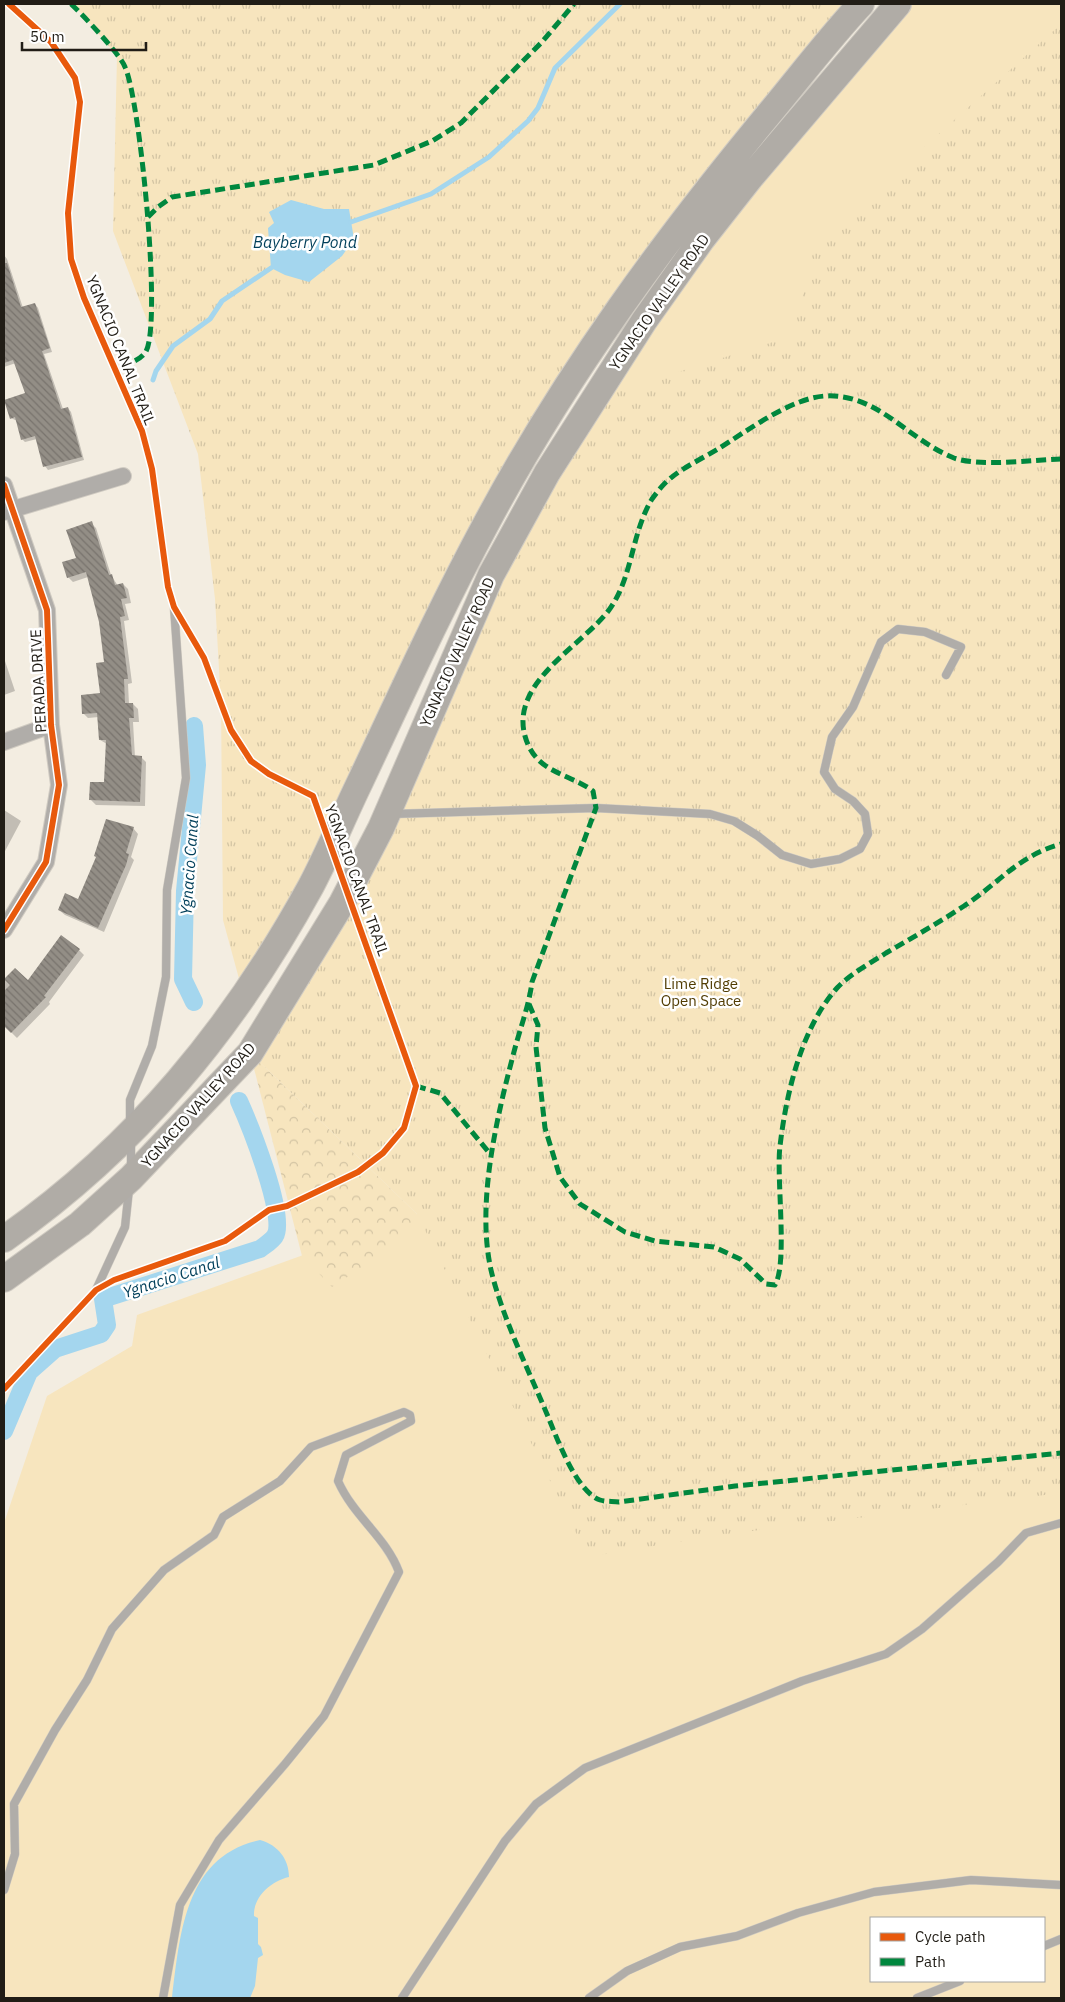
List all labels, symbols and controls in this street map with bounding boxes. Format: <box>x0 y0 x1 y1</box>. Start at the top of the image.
scale bar <box>22 20 146 52</box>
text: 50 m <box>30 27 65 46</box>
street label: YGNACIO VALLEY ROAD <box>605 230 713 374</box>
water label: Bayberry Pond <box>253 232 358 252</box>
street label: YGNACIO CANAL TRAIL <box>82 272 160 428</box>
street label: YGNACIO VALLEY ROAD <box>415 574 499 730</box>
street label: PERADA DRIVE <box>26 629 50 733</box>
street label: YGNACIO CANAL TRAIL <box>321 802 393 959</box>
water label: Ygnacio Canal <box>176 813 203 916</box>
park label: Lime Ridge Open Space <box>661 974 741 1010</box>
street label: YGNACIO VALLEY ROAD <box>137 1038 259 1172</box>
water label: Ygnacio Canal <box>120 1252 223 1302</box>
legend <box>870 1917 1045 1982</box>
text: Cycle path <box>915 1927 986 1946</box>
text: Path <box>915 1952 946 1971</box>

